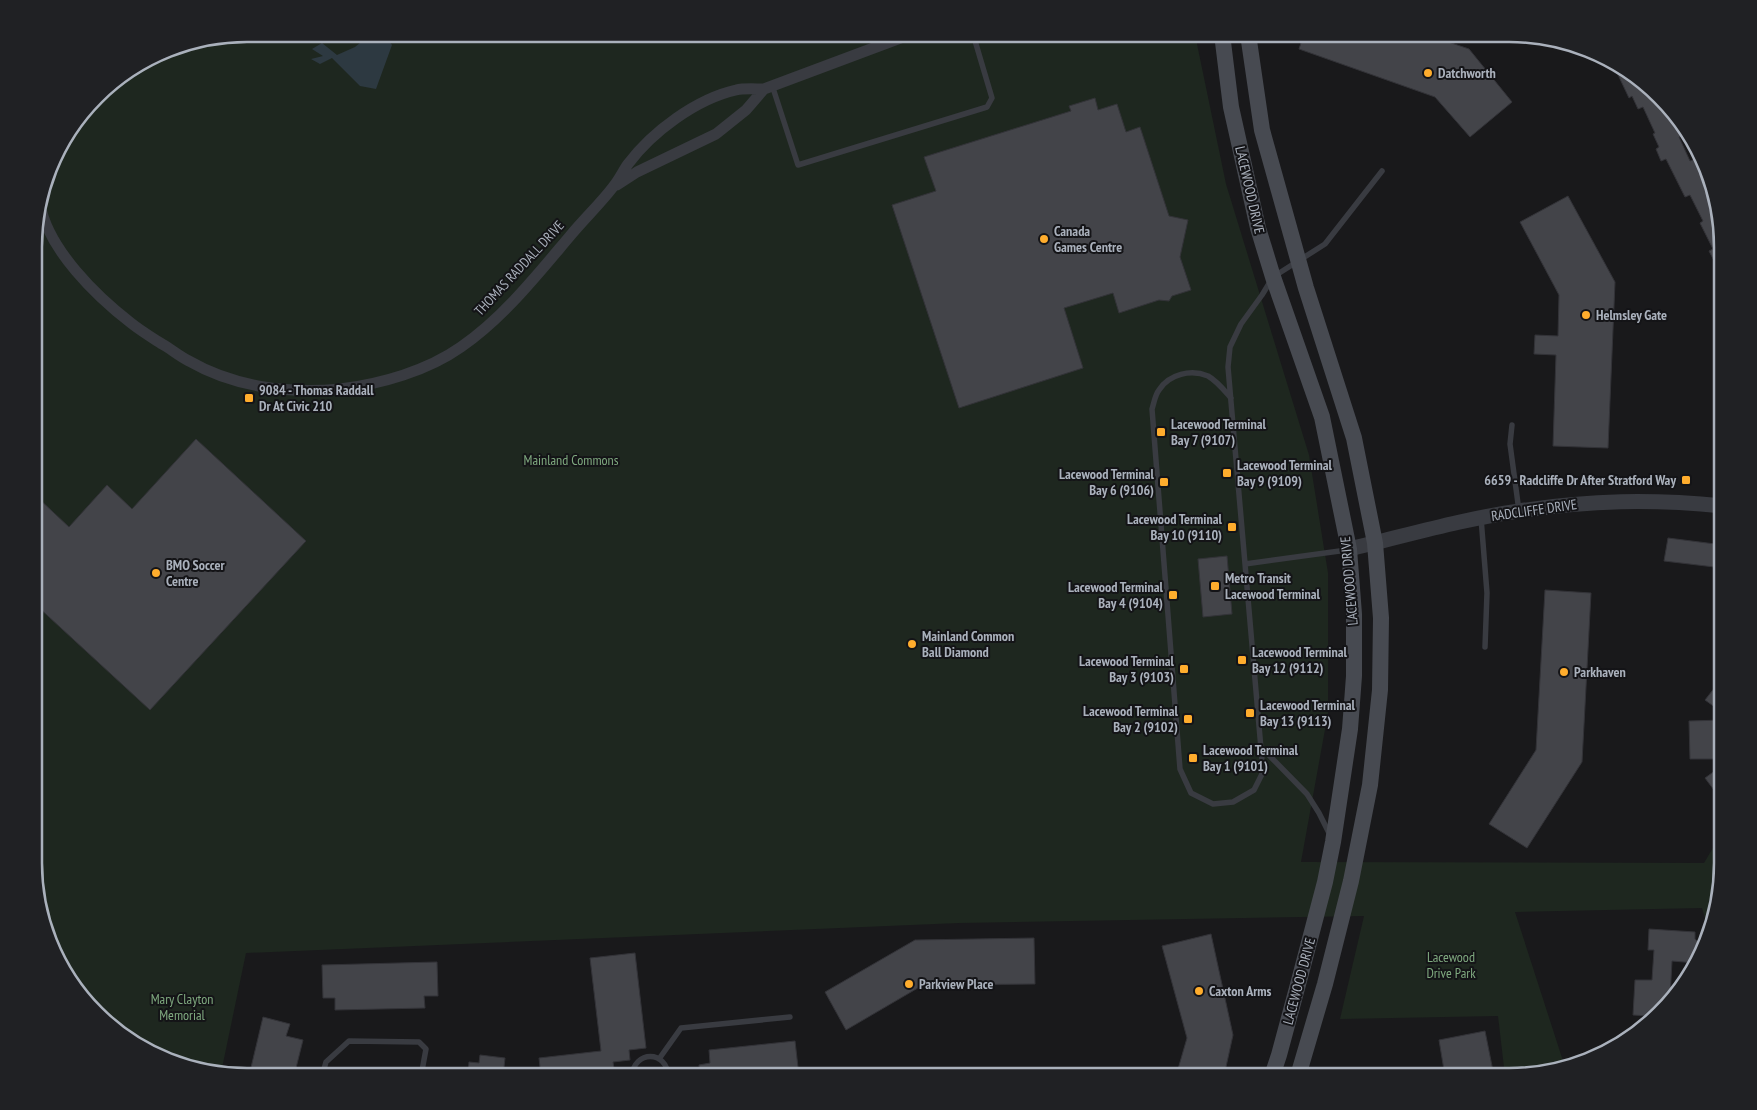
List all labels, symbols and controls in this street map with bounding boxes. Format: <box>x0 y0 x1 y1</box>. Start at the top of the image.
place label: Datchworth <box>1438 64 1496 82</box>
marker: Datchworth <box>1422 67 1434 79</box>
street label: LACEWOOD DRIVE <box>1231 144 1269 236</box>
street label: THOMAS RADDALL DRIVE <box>470 217 568 319</box>
place label: Canada Games Centre <box>1054 222 1122 256</box>
marker: Canada Games Centre <box>1038 233 1050 245</box>
place label: Helmsley Gate <box>1596 306 1667 324</box>
marker: Helmsley Gate <box>1580 309 1592 321</box>
place label: 9084 - Thomas Raddall Dr At Civic 210 <box>259 381 374 415</box>
marker: 9084 - Thomas Raddall Dr At Civic 210 <box>243 392 255 404</box>
place label: Lacewood Terminal Bay 7 (9107) <box>1171 415 1267 449</box>
marker: Lacewood Terminal Bay 7 (9107) <box>1155 426 1167 438</box>
park label: Mainland Commons <box>524 451 619 469</box>
place label: Lacewood Terminal Bay 9 (9109) <box>1237 456 1333 490</box>
place label: Lacewood Terminal Bay 6 (9106) <box>1059 465 1155 499</box>
marker: Lacewood Terminal Bay 9 (9109) <box>1221 467 1233 479</box>
place label: 6659 - Radcliffe Dr After Stratford Way <box>1484 471 1676 489</box>
marker: 6659 - Radcliffe Dr After Stratford Way <box>1680 474 1692 486</box>
marker: Lacewood Terminal Bay 6 (9106) <box>1158 476 1170 488</box>
street label: RADCLIFFE DRIVE <box>1490 495 1578 525</box>
place label: Lacewood Terminal Bay 10 (9110) <box>1127 510 1223 544</box>
marker: Lacewood Terminal Bay 10 (9110) <box>1226 521 1238 533</box>
street label: LACEWOOD DRIVE <box>1336 536 1362 626</box>
place label: BMO Soccer Centre <box>166 556 225 590</box>
marker: BMO Soccer Centre <box>150 567 162 579</box>
place label: Metro Transit Lacewood Terminal <box>1225 569 1321 603</box>
place label: Lacewood Terminal Bay 4 (9104) <box>1068 578 1164 612</box>
marker: Metro Transit Lacewood Terminal <box>1209 580 1221 592</box>
marker: Lacewood Terminal Bay 4 (9104) <box>1167 589 1179 601</box>
place label: Mainland Common Ball Diamond <box>922 627 1014 661</box>
marker: Mainland Common Ball Diamond <box>906 638 918 650</box>
place label: Lacewood Terminal Bay 12 (9112) <box>1252 643 1348 677</box>
place label: Lacewood Terminal Bay 3 (9103) <box>1079 652 1175 686</box>
marker: Lacewood Terminal Bay 12 (9112) <box>1236 654 1248 666</box>
marker: Lacewood Terminal Bay 3 (9103) <box>1178 663 1190 675</box>
place label: Parkhaven <box>1574 663 1626 681</box>
marker: Parkhaven <box>1558 666 1570 678</box>
place label: Lacewood Terminal Bay 13 (9113) <box>1260 696 1356 730</box>
place label: Lacewood Terminal Bay 2 (9102) <box>1083 702 1179 736</box>
marker: Lacewood Terminal Bay 13 (9113) <box>1244 707 1256 719</box>
marker: Lacewood Terminal Bay 2 (9102) <box>1182 713 1194 725</box>
place label: Lacewood Terminal Bay 1 (9101) <box>1203 741 1299 775</box>
marker: Lacewood Terminal Bay 1 (9101) <box>1187 752 1199 764</box>
street label: LACEWOOD DRIVE <box>1279 936 1319 1026</box>
park label: Lacewood Drive Park <box>1426 948 1476 982</box>
place label: Parkview Place <box>919 975 993 993</box>
marker: Parkview Place <box>903 978 915 990</box>
place label: Caxton Arms <box>1209 982 1272 1000</box>
marker: Caxton Arms <box>1193 985 1205 997</box>
park label: Mary Clayton Memorial <box>151 990 213 1024</box>

